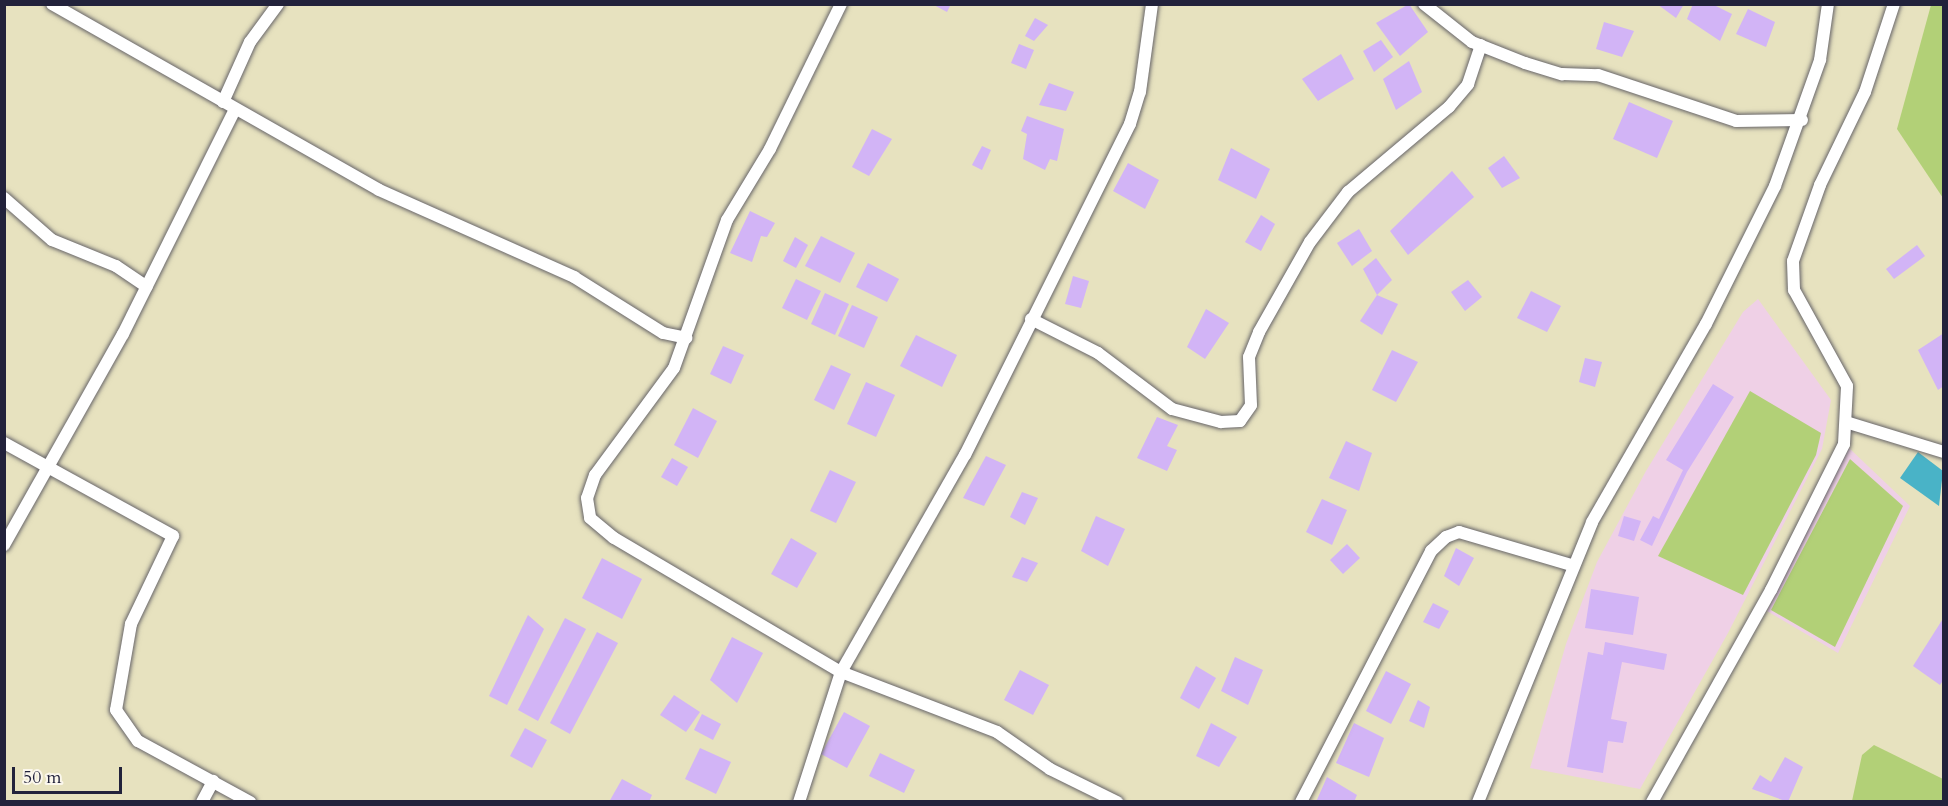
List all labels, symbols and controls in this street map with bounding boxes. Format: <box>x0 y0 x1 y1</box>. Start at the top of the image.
scale bar <box>15 755 124 793</box>
text: 50 m <box>23 765 62 790</box>

